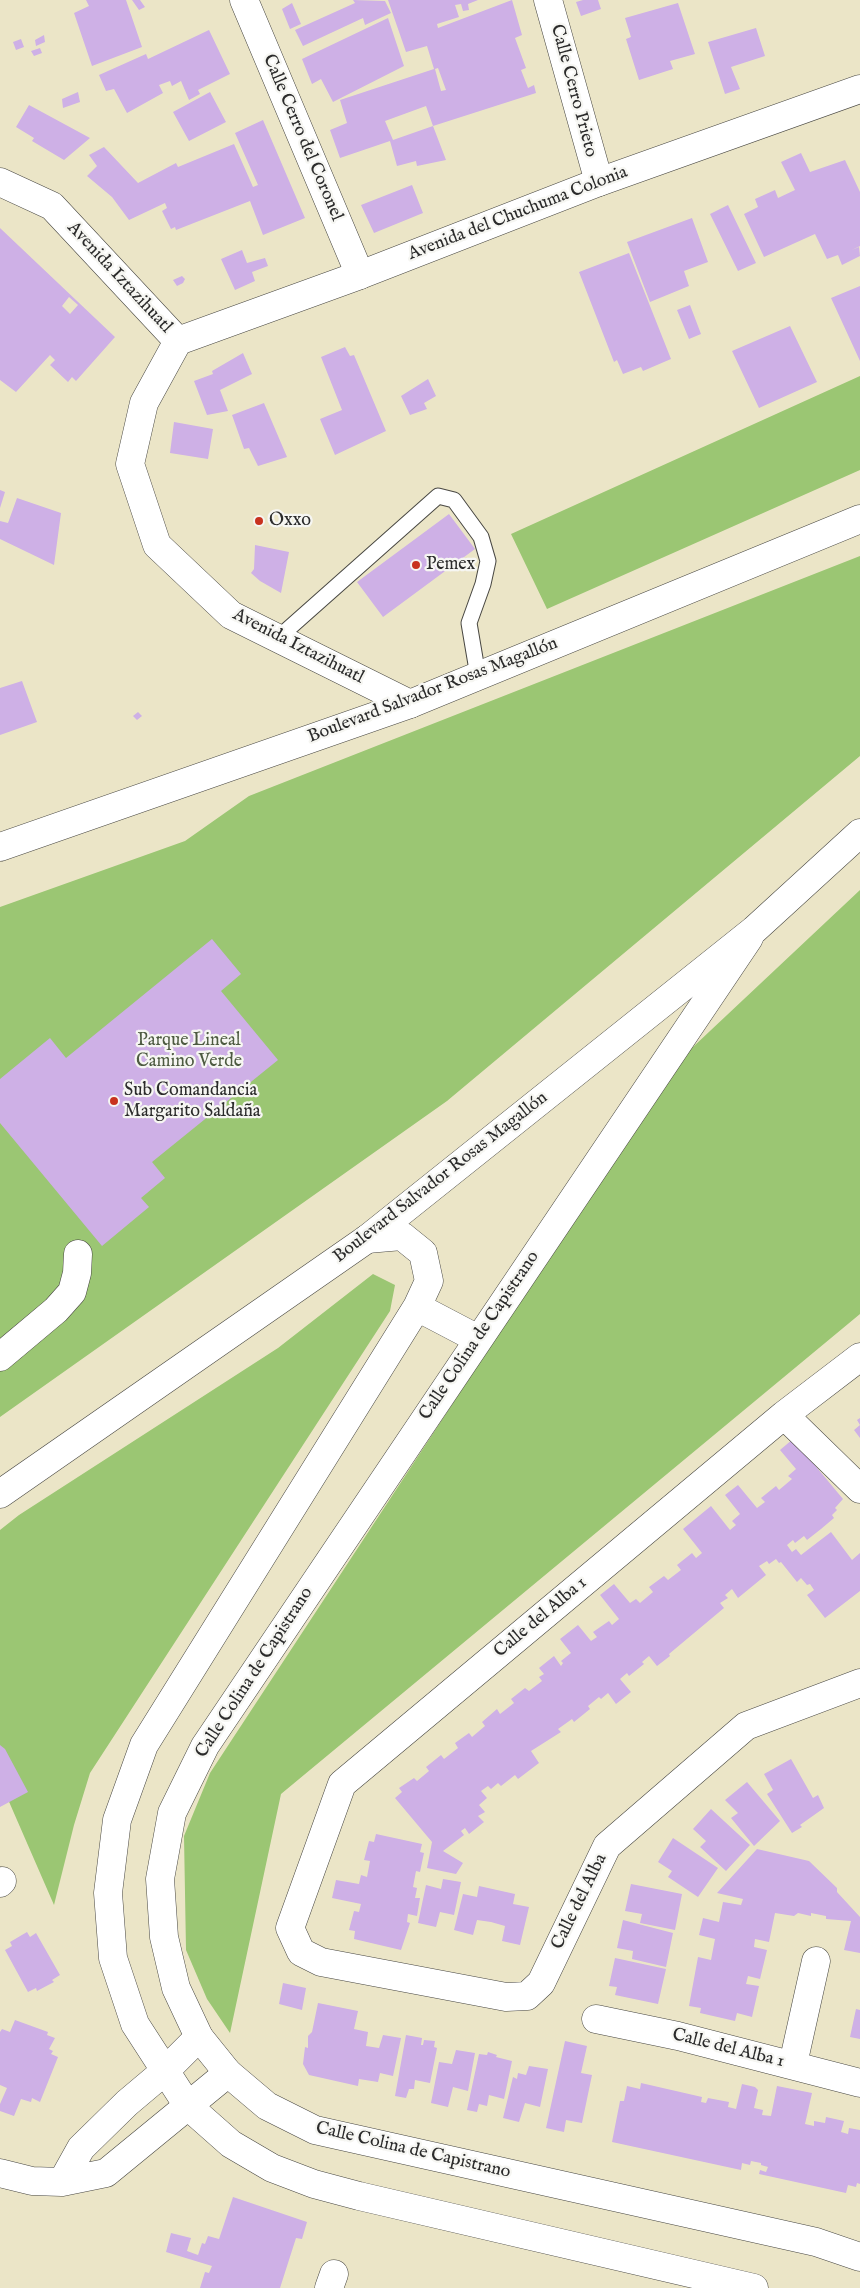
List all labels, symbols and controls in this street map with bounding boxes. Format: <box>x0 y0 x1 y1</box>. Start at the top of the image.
street label: Calle Cerro Prieto <box>545 22 601 160</box>
street label: Calle Cerro del Coronel <box>257 51 347 225</box>
street label: Avenida del Chuchuma Colonia <box>405 162 631 266</box>
street label: Avenida Iztazihuatl <box>62 218 176 338</box>
place label: Oxxo <box>269 510 311 532</box>
marker: Oxxo <box>253 515 265 527</box>
place label: Pemex <box>426 554 475 576</box>
marker: Pemex <box>410 559 422 571</box>
street label: Avenida Iztazihuatl <box>229 605 367 689</box>
street label: Boulevard Salvador Rosas Magallón <box>305 633 561 749</box>
park label: Parque Lineal Camino Verde <box>136 1030 242 1072</box>
place label: Sub Comandancia Margarito Saldaña <box>124 1080 261 1122</box>
street label: Boulevard Salvador Rosas Magallón <box>330 1088 552 1268</box>
marker: Sub Comandancia Margarito Saldaña <box>108 1095 120 1107</box>
street label: Calle Colina de Capistrano <box>415 1247 545 1425</box>
street label: Calle del Alba 1 <box>490 1573 592 1663</box>
street label: Calle Colina de Capistrano <box>192 1584 318 1762</box>
street label: Calle del Alba <box>548 1851 612 1953</box>
street label: Calle del Alba 1 <box>670 2025 786 2073</box>
street label: Calle Colina de Capistrano <box>313 2118 513 2184</box>

